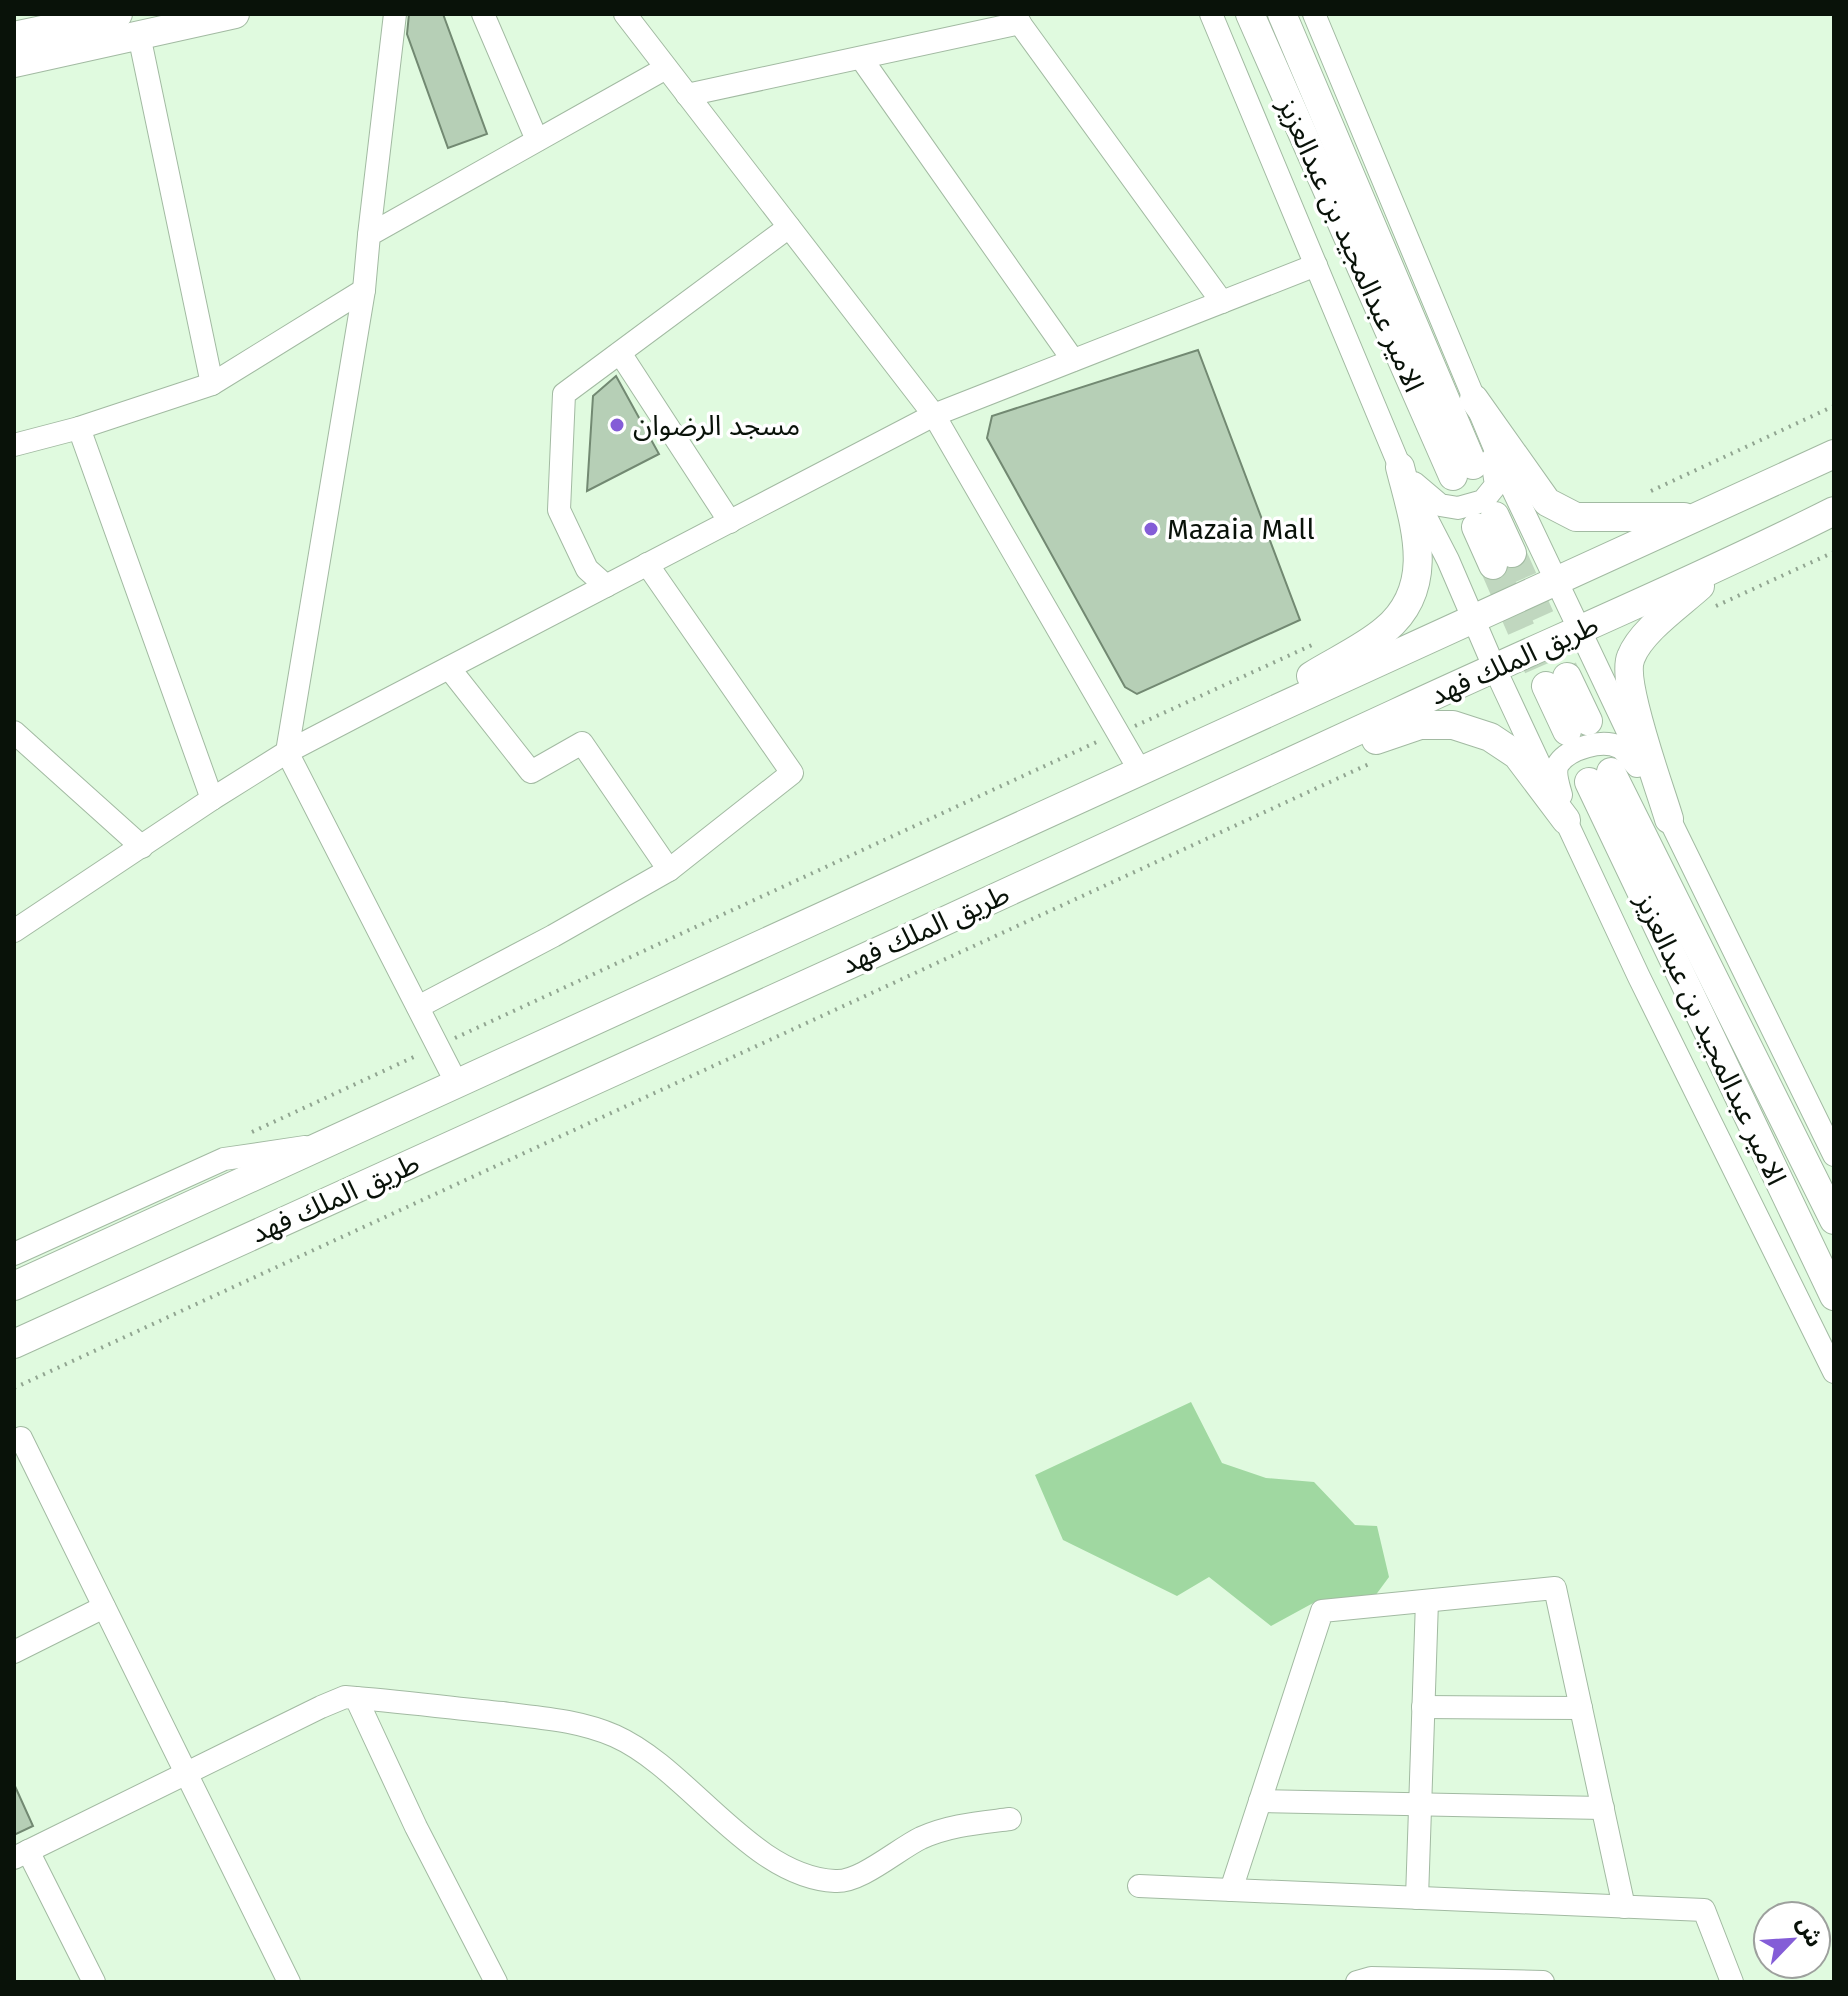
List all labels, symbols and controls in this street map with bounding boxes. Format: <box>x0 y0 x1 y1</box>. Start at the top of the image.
street label: الامير عبدالمجيد بن عبدالعزيز <box>1271 92 1431 397</box>
place label: مسجد الرضوان <box>633 409 800 442</box>
marker: مسجد الرضوان <box>608 416 626 434</box>
place label: Mazaia Mall <box>1167 513 1315 546</box>
marker: Mazaia Mall <box>1142 520 1160 538</box>
street label: طريق الملك فهد <box>1425 608 1604 713</box>
street label: طريق الملك فهد <box>836 877 1015 982</box>
street label: الامير عبدالمجيد بن عبدالعزيز <box>1628 887 1793 1190</box>
street label: طريق الملك فهد <box>246 1146 425 1251</box>
north arrow <box>1752 1900 1832 1980</box>
text: ش <box>1791 1912 1828 1951</box>

